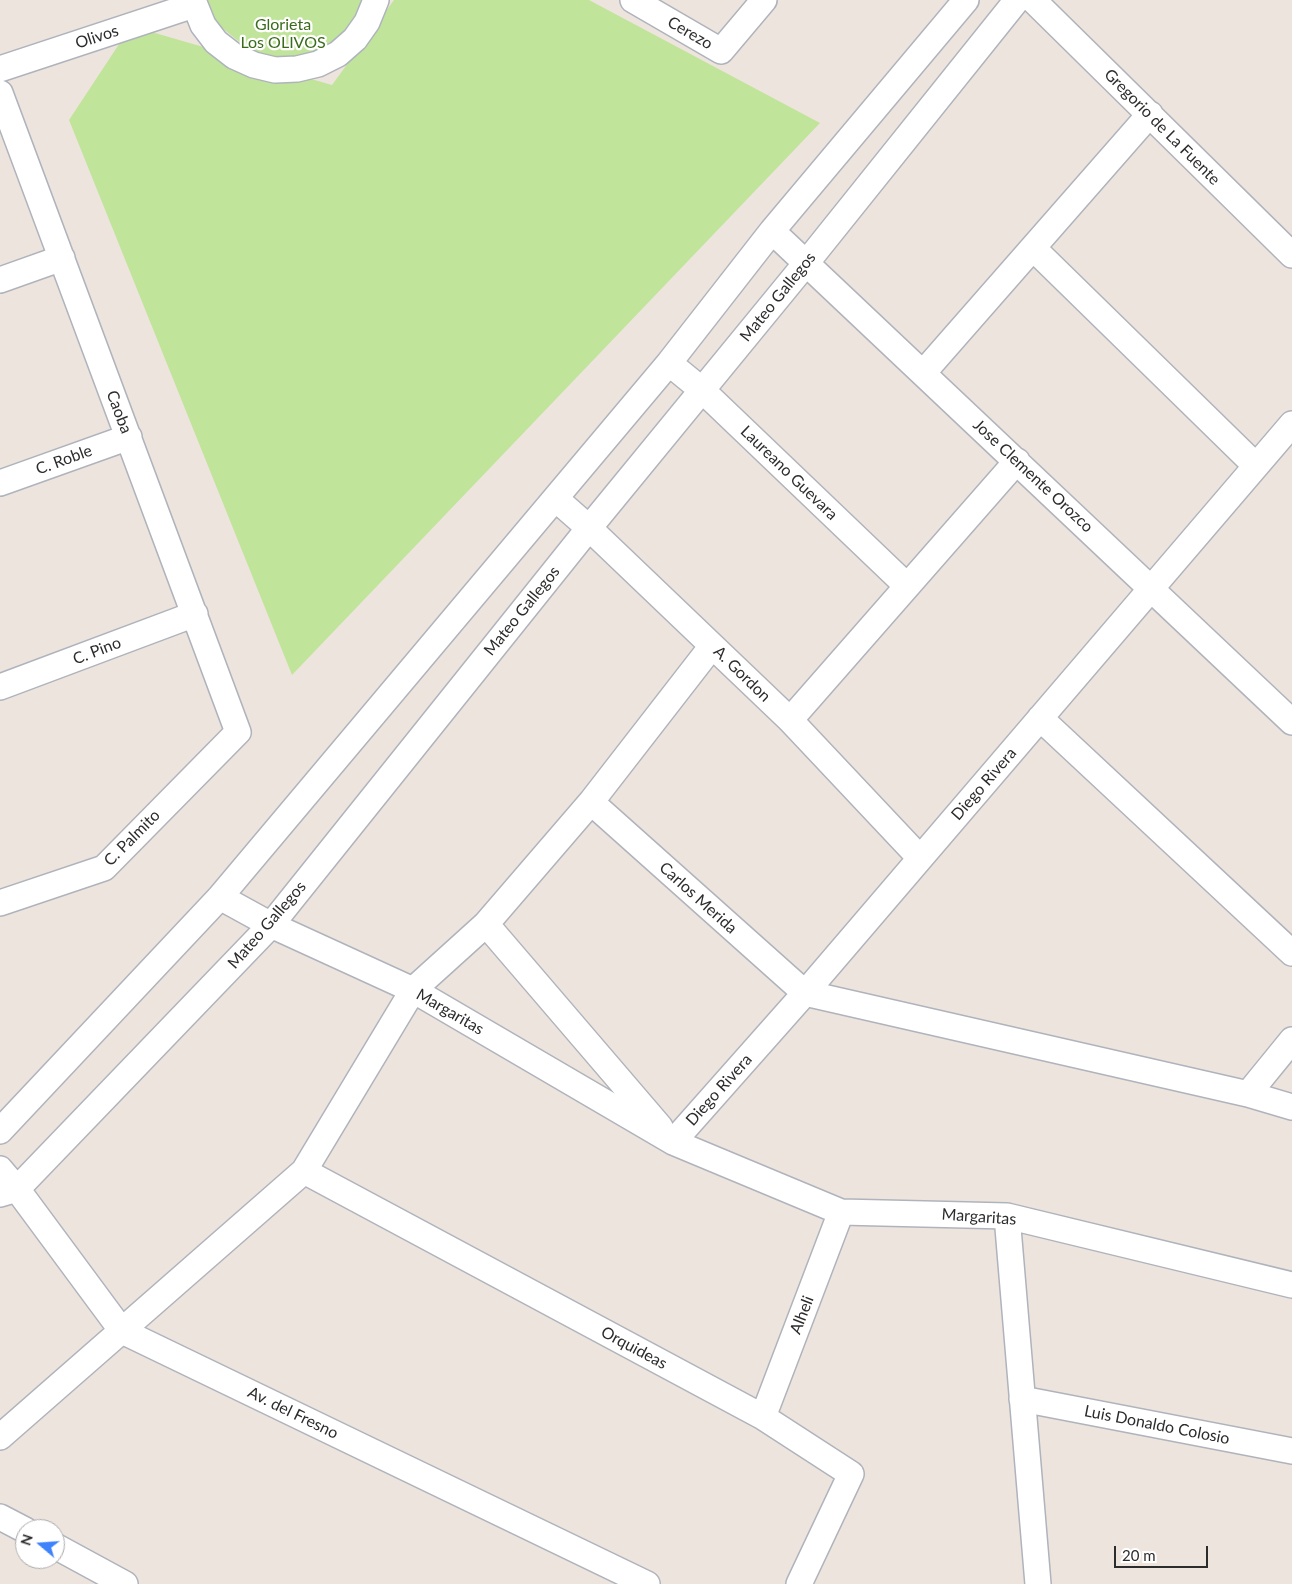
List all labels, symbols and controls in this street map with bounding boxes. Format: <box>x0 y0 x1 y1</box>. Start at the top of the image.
street label: Cerezo <box>664 12 716 54</box>
park label: Glorieta Los OLIVOS <box>240 15 326 53</box>
street label: Olivos <box>73 21 121 53</box>
street label: Gregorio de La Fuente <box>1100 65 1224 189</box>
street label: Mateo Gallegos <box>736 248 820 346</box>
street label: Caoba <box>102 388 136 436</box>
street label: Jose Clemente Orozco <box>969 415 1097 537</box>
street label: Laureano Guevara <box>736 422 842 524</box>
street label: C. Roble <box>33 441 95 479</box>
street label: Mateo Gallegos <box>480 562 564 660</box>
street label: C. Pino <box>70 633 124 669</box>
street label: A. Gordon <box>709 642 775 706</box>
street label: Diego Rivera <box>947 744 1021 824</box>
street label: C. Palmito <box>100 806 164 870</box>
street label: Carlos Merida <box>655 858 741 938</box>
street label: Mateo Gallegos <box>224 877 310 973</box>
street label: Margaritas <box>413 985 487 1039</box>
street label: Diego Rivera <box>682 1050 756 1130</box>
street label: Margaritas <box>941 1205 1017 1229</box>
street label: Alheli <box>786 1293 818 1337</box>
street label: Orquideas <box>598 1323 670 1373</box>
street label: Av. del Fresno <box>245 1383 341 1443</box>
street label: Luis Donaldo Colosio <box>1083 1401 1231 1449</box>
north arrow <box>15 1519 65 1569</box>
text: N <box>16 1532 36 1547</box>
scale bar <box>1117 1536 1211 1568</box>
text: 20 m <box>1122 1546 1156 1564</box>

